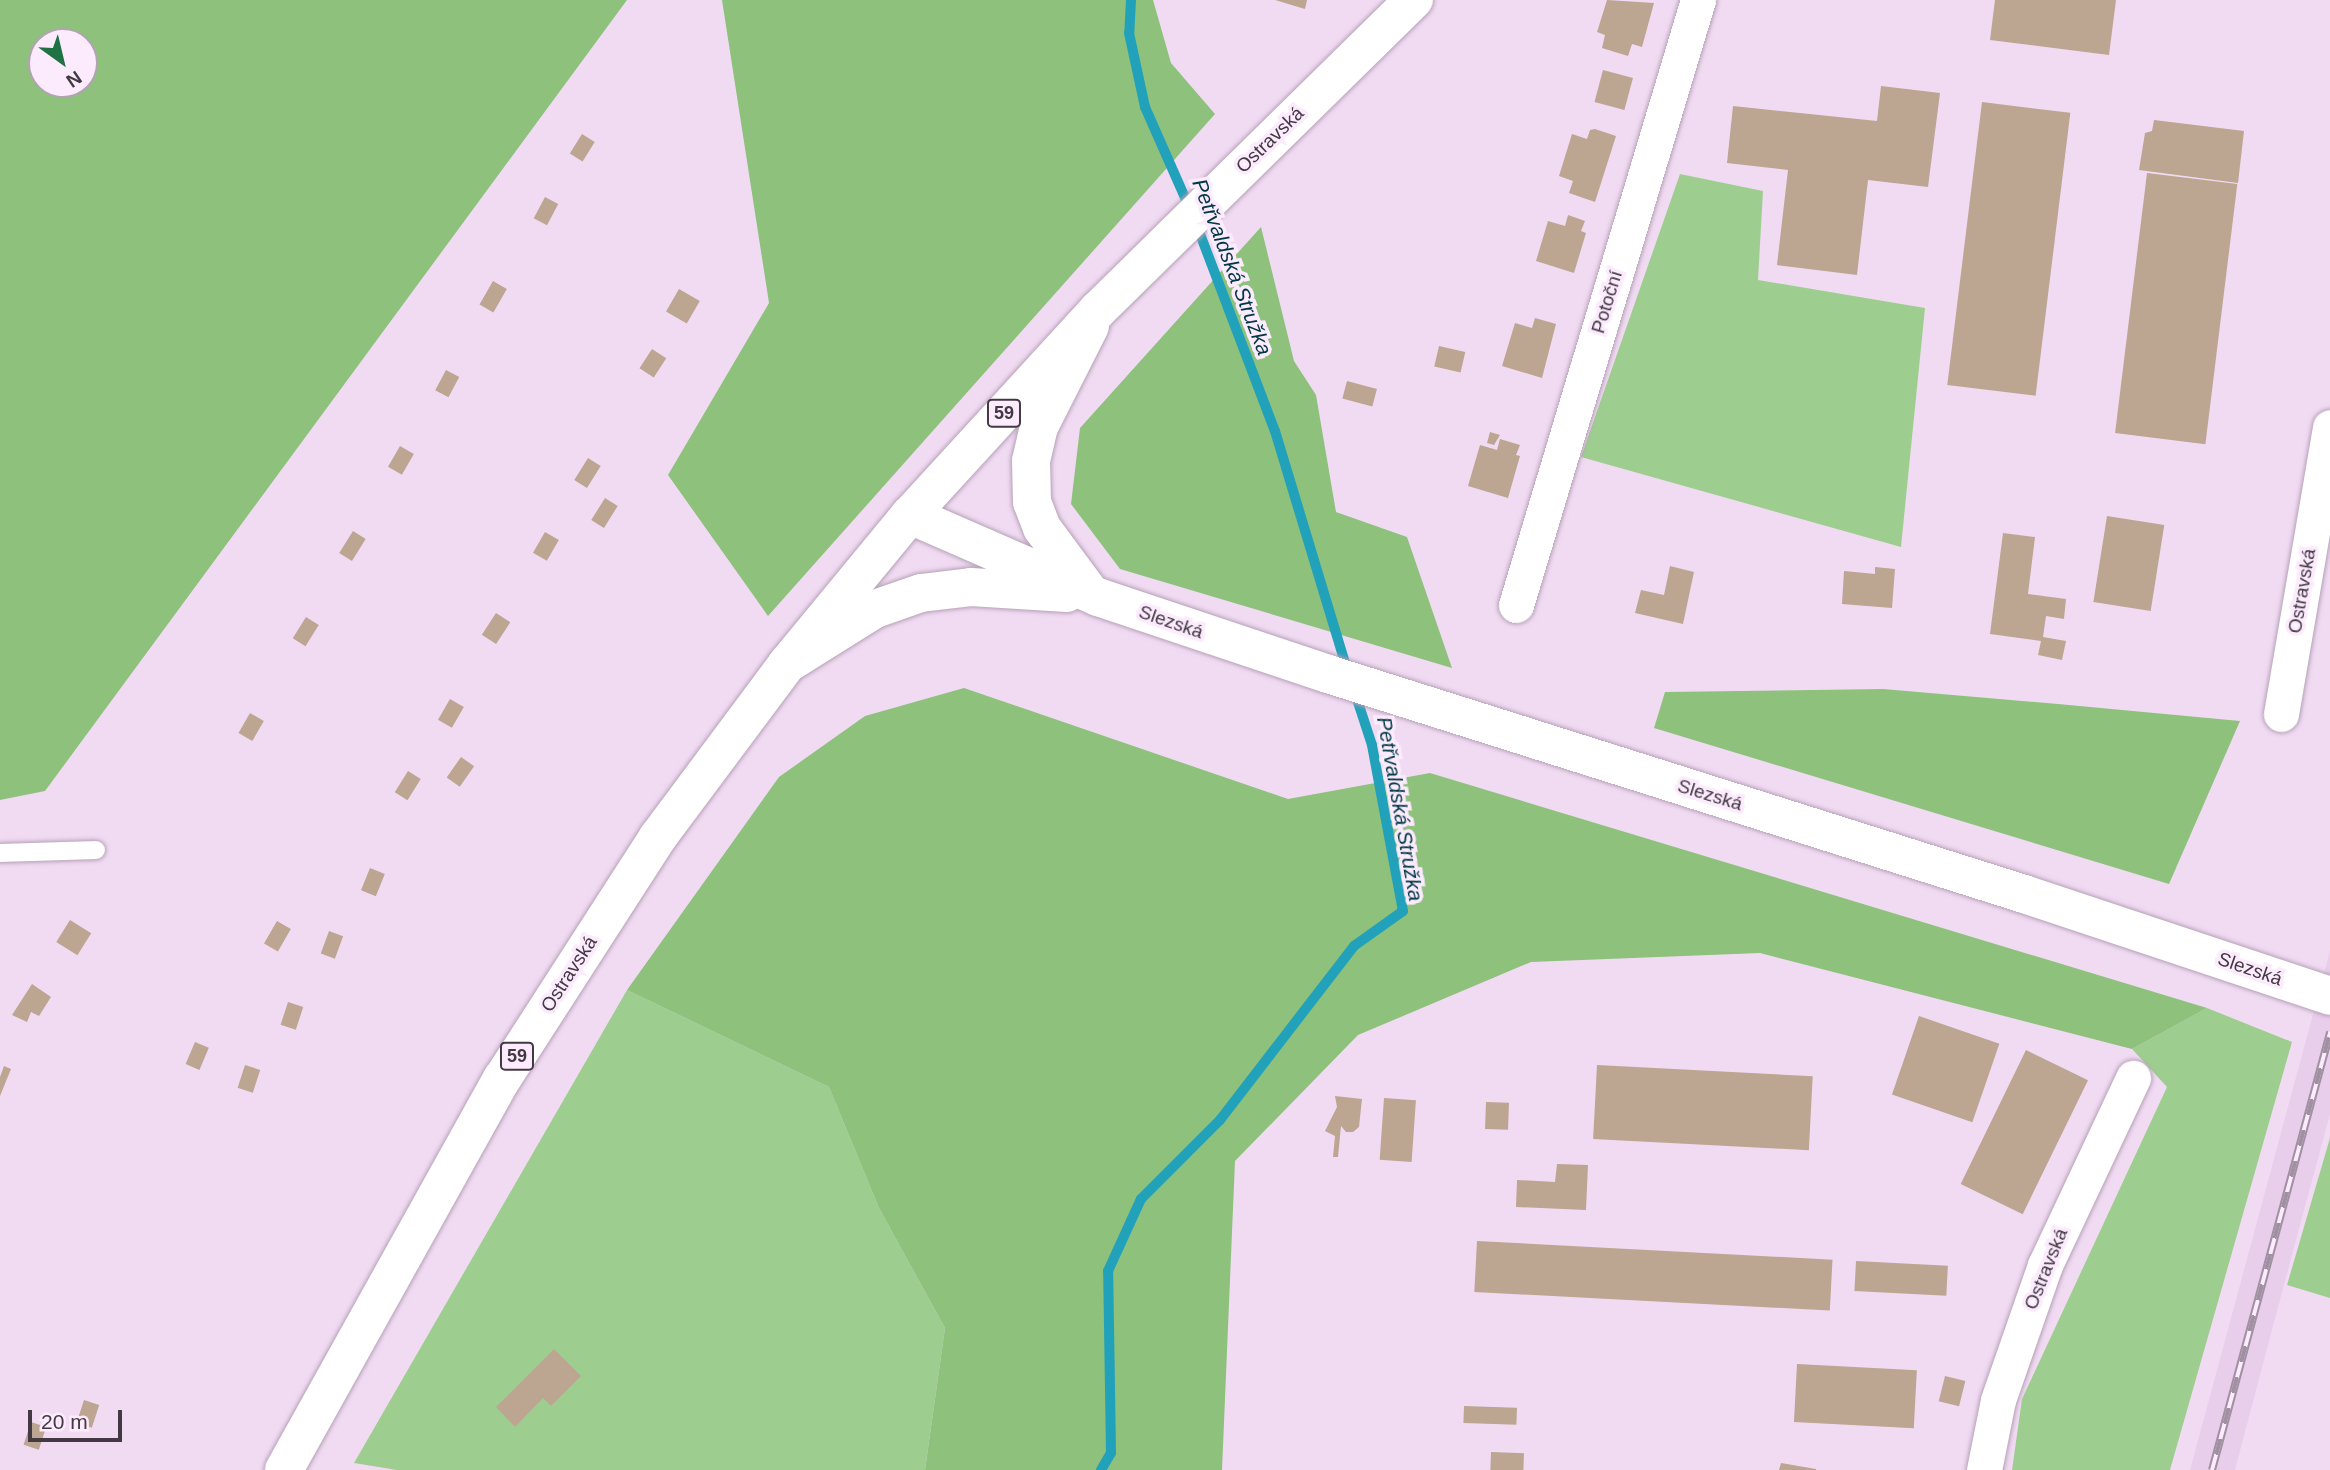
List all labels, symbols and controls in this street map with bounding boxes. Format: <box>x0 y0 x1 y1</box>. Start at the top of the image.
north arrow <box>28 28 98 98</box>
text: N <box>62 67 85 92</box>
street label: Ostravská <box>1231 102 1309 178</box>
water label: Petřvaldská Stružka <box>1187 175 1277 359</box>
street label: Potoční <box>1587 268 1627 336</box>
road number: 59 <box>986 398 1021 428</box>
street label: Ostravská <box>2283 547 2321 635</box>
street label: Slezská <box>1136 600 1206 644</box>
water label: Petřvaldská Stružka <box>1371 715 1429 903</box>
street label: Slezská <box>1675 774 1745 816</box>
street label: Ostravská <box>536 932 602 1016</box>
street label: Slezská <box>2215 947 2285 991</box>
road number: 59 <box>500 1042 534 1070</box>
street label: Ostravská <box>2019 1225 2073 1313</box>
scale bar <box>32 1396 126 1440</box>
text: 20 m <box>41 1410 88 1433</box>

